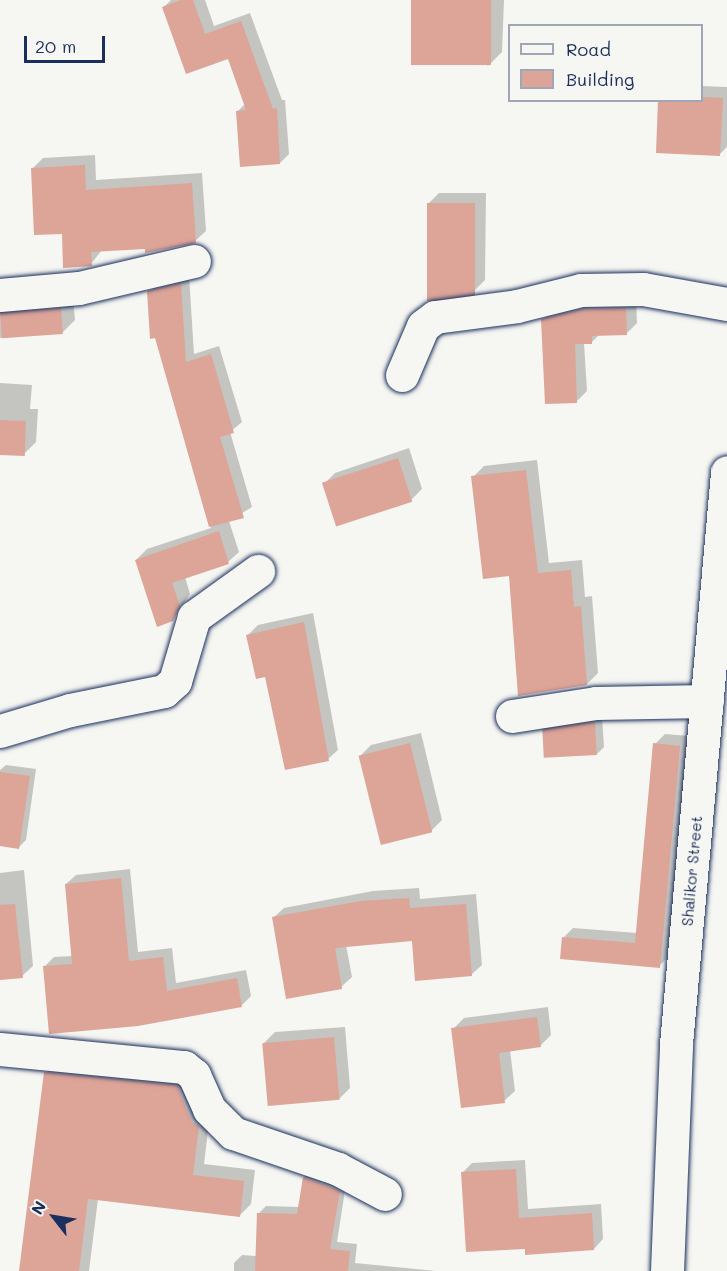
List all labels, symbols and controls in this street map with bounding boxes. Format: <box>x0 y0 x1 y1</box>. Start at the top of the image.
scale bar <box>27 24 108 62</box>
legend <box>508 24 703 102</box>
text: 20 m <box>35 34 76 58</box>
text: Road <box>566 37 611 61</box>
text: Building <box>566 67 634 91</box>
street label: Shаlikor Street <box>678 815 706 927</box>
north arrow <box>24 1187 84 1247</box>
text: N <box>26 1197 50 1218</box>

